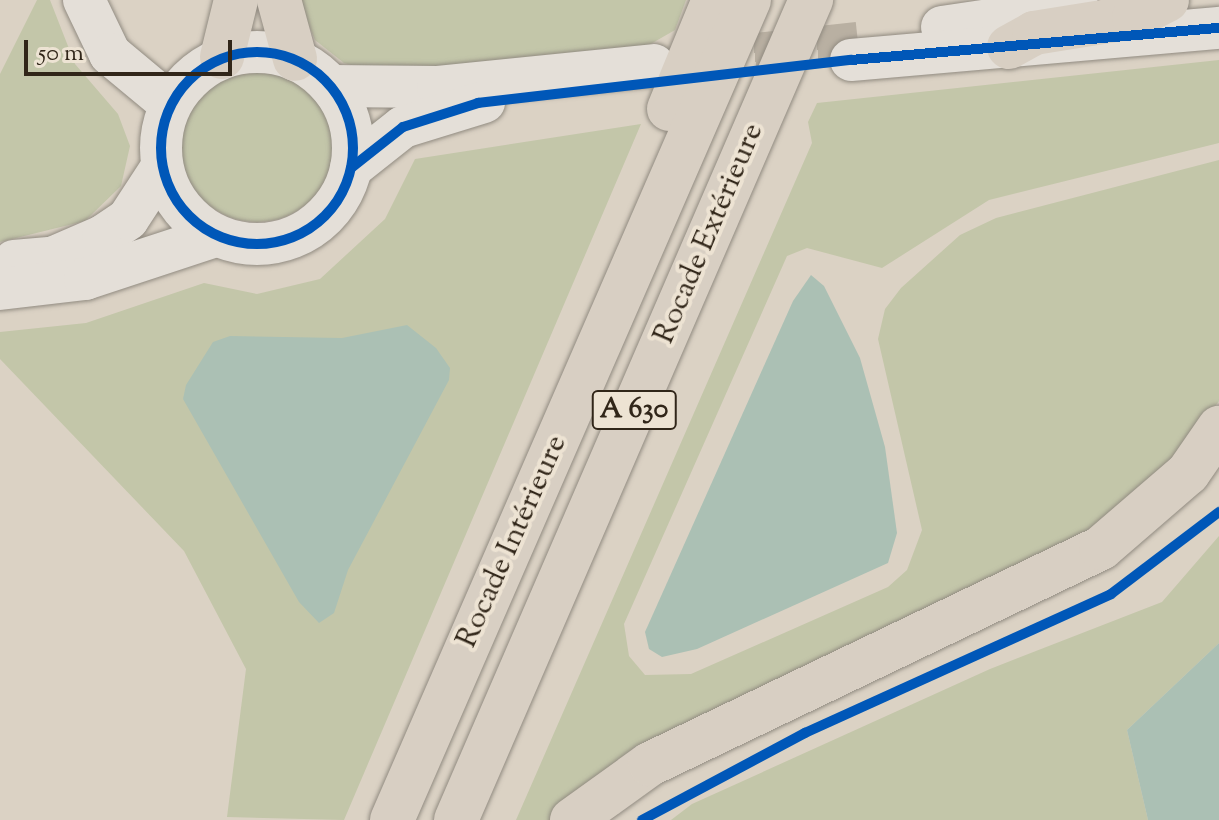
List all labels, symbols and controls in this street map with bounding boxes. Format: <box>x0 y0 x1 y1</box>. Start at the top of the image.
scale bar <box>28 24 236 74</box>
text: 50 m <box>38 37 84 71</box>
street label: Rocade Extérieure <box>647 118 773 350</box>
road number: A 630 <box>590 386 678 434</box>
street label: Rocade Intérieure <box>450 430 576 654</box>

